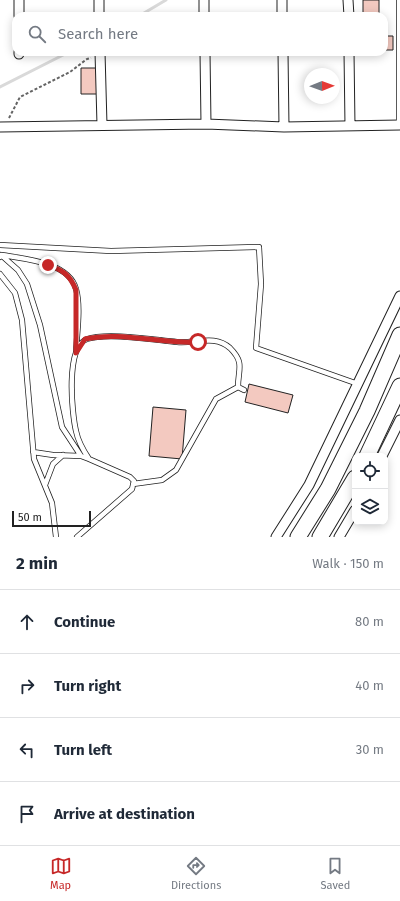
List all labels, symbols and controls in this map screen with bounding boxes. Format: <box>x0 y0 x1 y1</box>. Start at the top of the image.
search box <box>12 12 388 56</box>
icon: search <box>26 23 48 45</box>
text: Search here <box>58 25 138 43</box>
north arrow <box>304 68 340 104</box>
route end <box>39 256 57 274</box>
route start <box>189 333 207 351</box>
map controls <box>352 453 388 525</box>
button: locate <box>352 453 388 489</box>
button: layers <box>352 489 388 525</box>
scale bar <box>12 509 91 528</box>
text: 50 m <box>18 511 42 524</box>
text: 2 min <box>16 553 58 574</box>
text: Walk · 150 m <box>312 556 384 571</box>
icon: ahead <box>16 611 38 633</box>
text: Continue <box>54 613 115 631</box>
text: 80 m <box>355 614 384 629</box>
icon: right <box>16 675 38 697</box>
text: Turn right <box>54 677 121 695</box>
text: 40 m <box>355 678 384 693</box>
icon: left <box>16 739 38 761</box>
text: Turn left <box>54 741 112 759</box>
text: 30 m <box>356 742 384 757</box>
icon: arrive <box>16 803 38 825</box>
text: Arrive at destination <box>54 805 195 823</box>
tab: Map <box>50 855 72 892</box>
tab: Directions <box>171 855 221 892</box>
tab: Saved <box>321 855 350 892</box>

